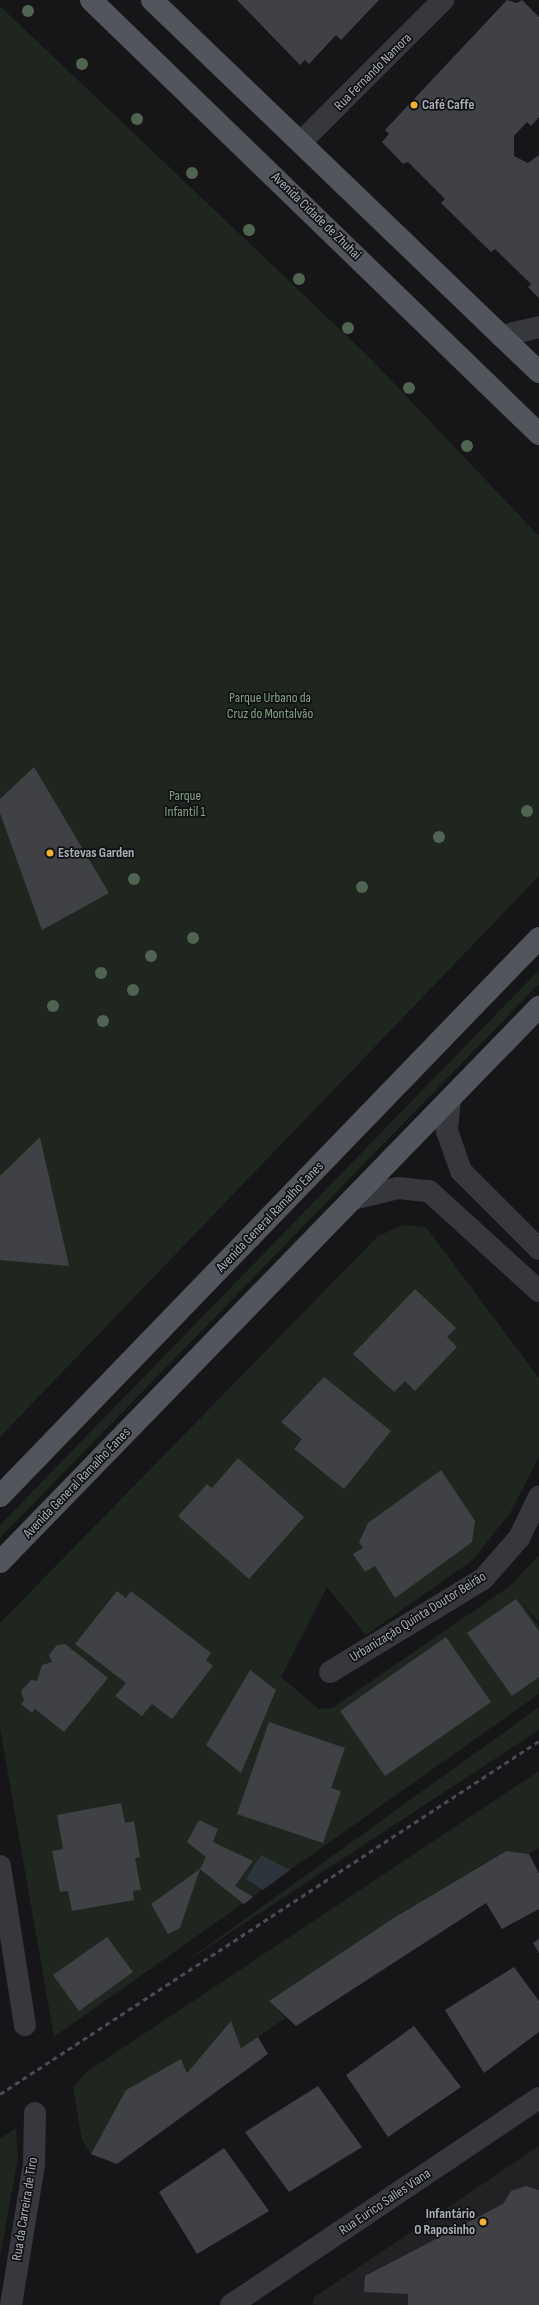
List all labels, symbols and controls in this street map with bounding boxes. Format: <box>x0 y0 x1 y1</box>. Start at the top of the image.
street label: Rua Fernando Namora <box>331 30 415 114</box>
place label: Café Caffe <box>422 97 474 113</box>
marker: Café Caffe <box>409 100 419 110</box>
street label: Avenida Cidade de Zhuhai <box>268 169 364 263</box>
park label: Parque Urbano da Cruz do Montalvão <box>227 690 313 722</box>
park label: Parque Infantil 1 <box>165 788 205 820</box>
place label: Estevas Garden <box>58 845 134 861</box>
marker: Estevas Garden <box>45 848 55 858</box>
street label: Avenida General Ramalho Eanes <box>213 1158 327 1276</box>
street label: Avenida General Ramalho Eanes <box>20 1424 134 1542</box>
street label: Urbanização Quinta Doutor Beirão <box>347 1568 489 1666</box>
street label: Rua da Carreira de Tiro <box>9 2156 41 2262</box>
street label: Rua Eurico Salles Viana <box>336 2165 434 2239</box>
place label: Infantário O Raposinho <box>414 2206 475 2238</box>
marker: Infantário O Raposinho <box>478 2217 488 2227</box>

